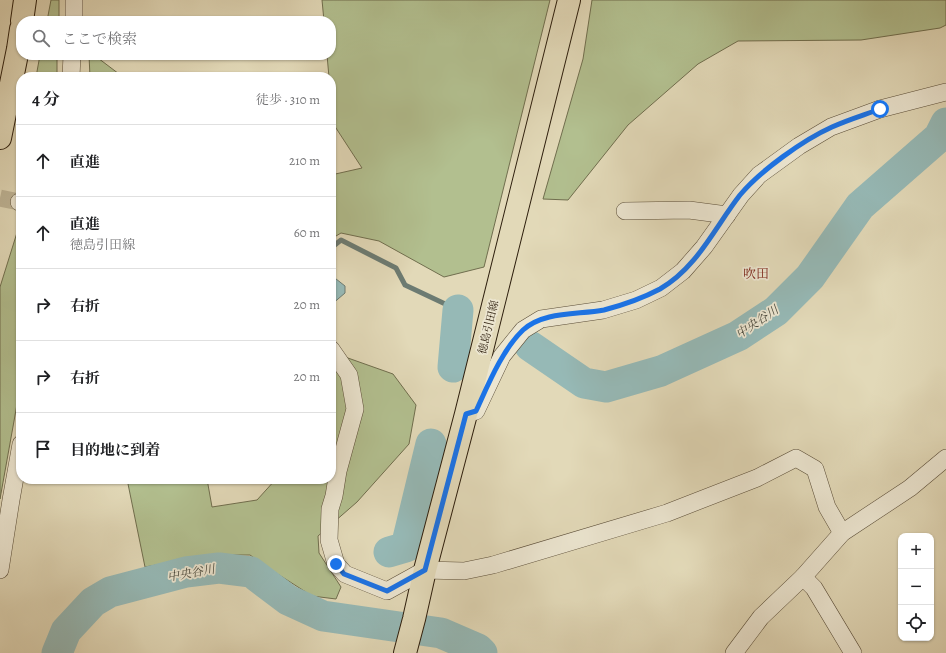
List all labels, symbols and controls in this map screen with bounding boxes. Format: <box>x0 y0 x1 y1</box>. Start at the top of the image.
search box <box>16 16 336 60</box>
icon: search <box>30 27 52 49</box>
text: ここで検索 <box>62 29 137 49</box>
text: 4 分 <box>32 88 60 111</box>
text: 徒歩 · 310 m <box>256 91 320 108</box>
route start <box>871 100 889 118</box>
icon: ahead <box>32 150 54 172</box>
text: 直進 <box>70 152 100 172</box>
text: 210 m <box>289 152 320 169</box>
text: 直進 <box>70 214 100 234</box>
icon: ahead <box>32 222 54 244</box>
text: 60 m <box>294 224 320 241</box>
text: 徳島引田線 <box>70 236 135 253</box>
district label: 吹田 <box>743 265 769 282</box>
icon: right <box>32 294 54 316</box>
text: 右折 <box>70 296 100 316</box>
text: 20 m <box>294 296 320 313</box>
street label: 徳島引田線 <box>475 299 502 356</box>
water label: 中央谷川 <box>733 301 783 342</box>
icon: right <box>32 366 54 388</box>
text: 右折 <box>70 368 100 388</box>
text: 20 m <box>294 368 320 385</box>
icon: arrive <box>32 438 54 460</box>
text: 目的地に到着 <box>70 440 160 460</box>
map controls <box>898 533 934 641</box>
button: + <box>898 533 934 569</box>
route end <box>327 555 345 573</box>
water label: 中央谷川 <box>166 561 218 585</box>
button: − <box>898 569 934 605</box>
button: locate <box>898 605 934 641</box>

